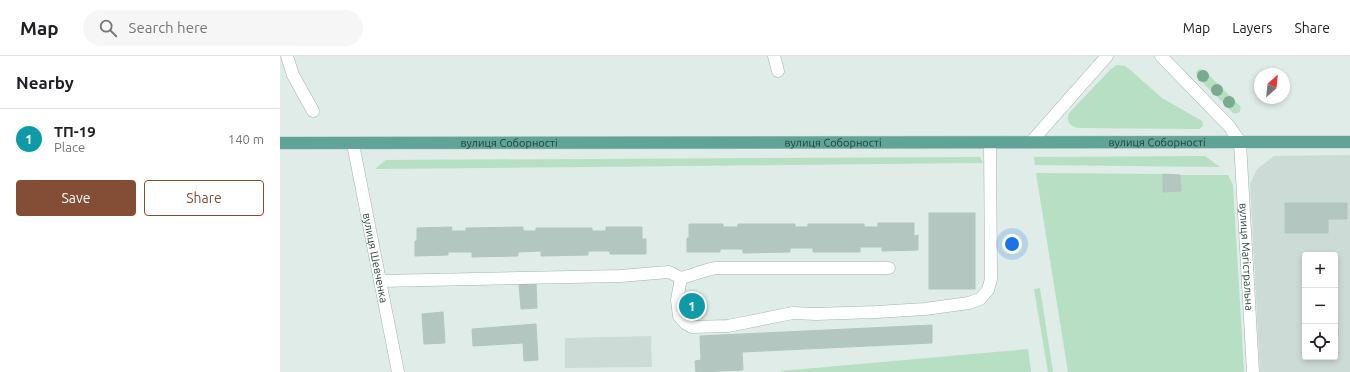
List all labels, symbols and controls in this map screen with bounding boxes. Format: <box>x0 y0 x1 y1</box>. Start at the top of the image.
search box <box>83 10 363 46</box>
text: Map <box>20 17 59 39</box>
icon: search <box>97 17 119 39</box>
text: Search here <box>129 19 208 36</box>
text: Map <box>1183 20 1210 36</box>
text: Layers <box>1232 20 1272 36</box>
text: Share <box>1294 20 1330 36</box>
north arrow <box>1254 68 1290 104</box>
text: Nearby <box>16 73 74 92</box>
text: ТП-19 <box>54 123 96 140</box>
text: 1 <box>25 132 33 146</box>
text: 140 m <box>228 132 264 146</box>
street label: вулиця Соборності <box>784 136 882 149</box>
street label: вулиця Соборності <box>1108 136 1206 148</box>
street label: вулиця Соборності <box>460 137 558 149</box>
text: Place <box>54 140 85 154</box>
button: Save <box>16 180 136 216</box>
button: Share <box>144 180 264 216</box>
street label: вулиця Магістральна <box>1237 203 1256 311</box>
street label: вулиця Шевченка <box>361 212 390 304</box>
your location <box>1002 234 1022 254</box>
map controls <box>1302 252 1338 360</box>
button: + <box>1302 252 1338 288</box>
button: − <box>1302 288 1338 324</box>
pin: 1 <box>679 291 705 321</box>
button: locate <box>1302 324 1338 360</box>

